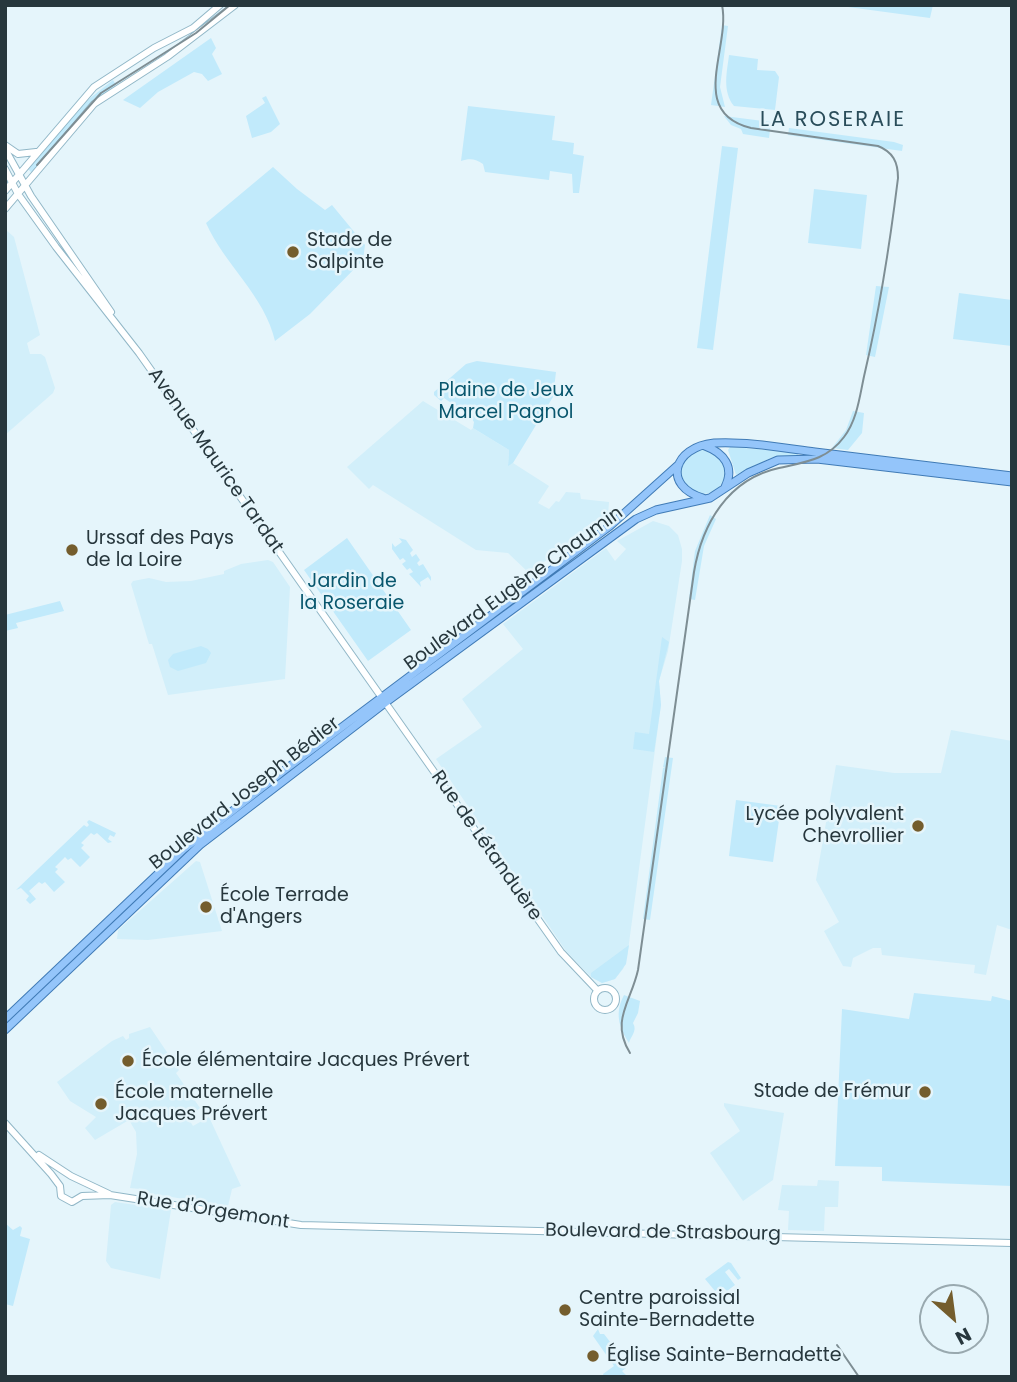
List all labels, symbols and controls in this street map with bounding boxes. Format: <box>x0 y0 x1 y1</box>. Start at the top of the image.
district label: LA ROSERAIE <box>761 108 905 134</box>
place label: Stade de Salpinte <box>307 230 392 274</box>
marker: Stade de Salpinte <box>285 244 301 260</box>
street label: Avenue Maurice Tardat <box>142 364 288 558</box>
park label: Plaine de Jeux Marcel Pagnol <box>438 380 574 424</box>
street label: Boulevard Eugène Chaumin <box>400 502 628 676</box>
place label: Urssaf des Pays de la Loire <box>86 528 234 572</box>
marker: Urssaf des Pays de la Loire <box>64 542 80 558</box>
park label: Jardin de la Roseraie <box>300 571 404 615</box>
street label: Boulevard Joseph Bédier <box>145 713 345 875</box>
street label: Rue de Létanduère <box>426 767 546 925</box>
place label: Lycée polyvalent Chevrollier <box>746 804 904 848</box>
marker: Lycée polyvalent Chevrollier <box>910 818 926 834</box>
place label: École Terrade d'Angers <box>220 885 349 929</box>
marker: École Terrade d'Angers <box>198 899 214 915</box>
place label: École élémentaire Jacques Prévert <box>142 1050 470 1072</box>
marker: École élémentaire Jacques Prévert <box>120 1053 136 1069</box>
place label: Stade de Frémur <box>753 1081 911 1103</box>
place label: École maternelle Jacques Prévert <box>115 1082 273 1126</box>
marker: Stade de Frémur <box>917 1084 933 1100</box>
marker: École maternelle Jacques Prévert <box>93 1096 109 1112</box>
street label: Rue d'Orgemont <box>135 1188 291 1234</box>
street label: Boulevard de Strasbourg <box>545 1220 781 1246</box>
north arrow <box>919 1284 989 1354</box>
place label: Centre paroissial Sainte-Bernadette <box>579 1288 755 1332</box>
marker: Centre paroissial Sainte-Bernadette <box>557 1302 573 1318</box>
text: N <box>951 1321 976 1351</box>
place label: Église Sainte-Bernadette <box>607 1345 841 1367</box>
marker: Église Sainte-Bernadette <box>585 1348 601 1364</box>

